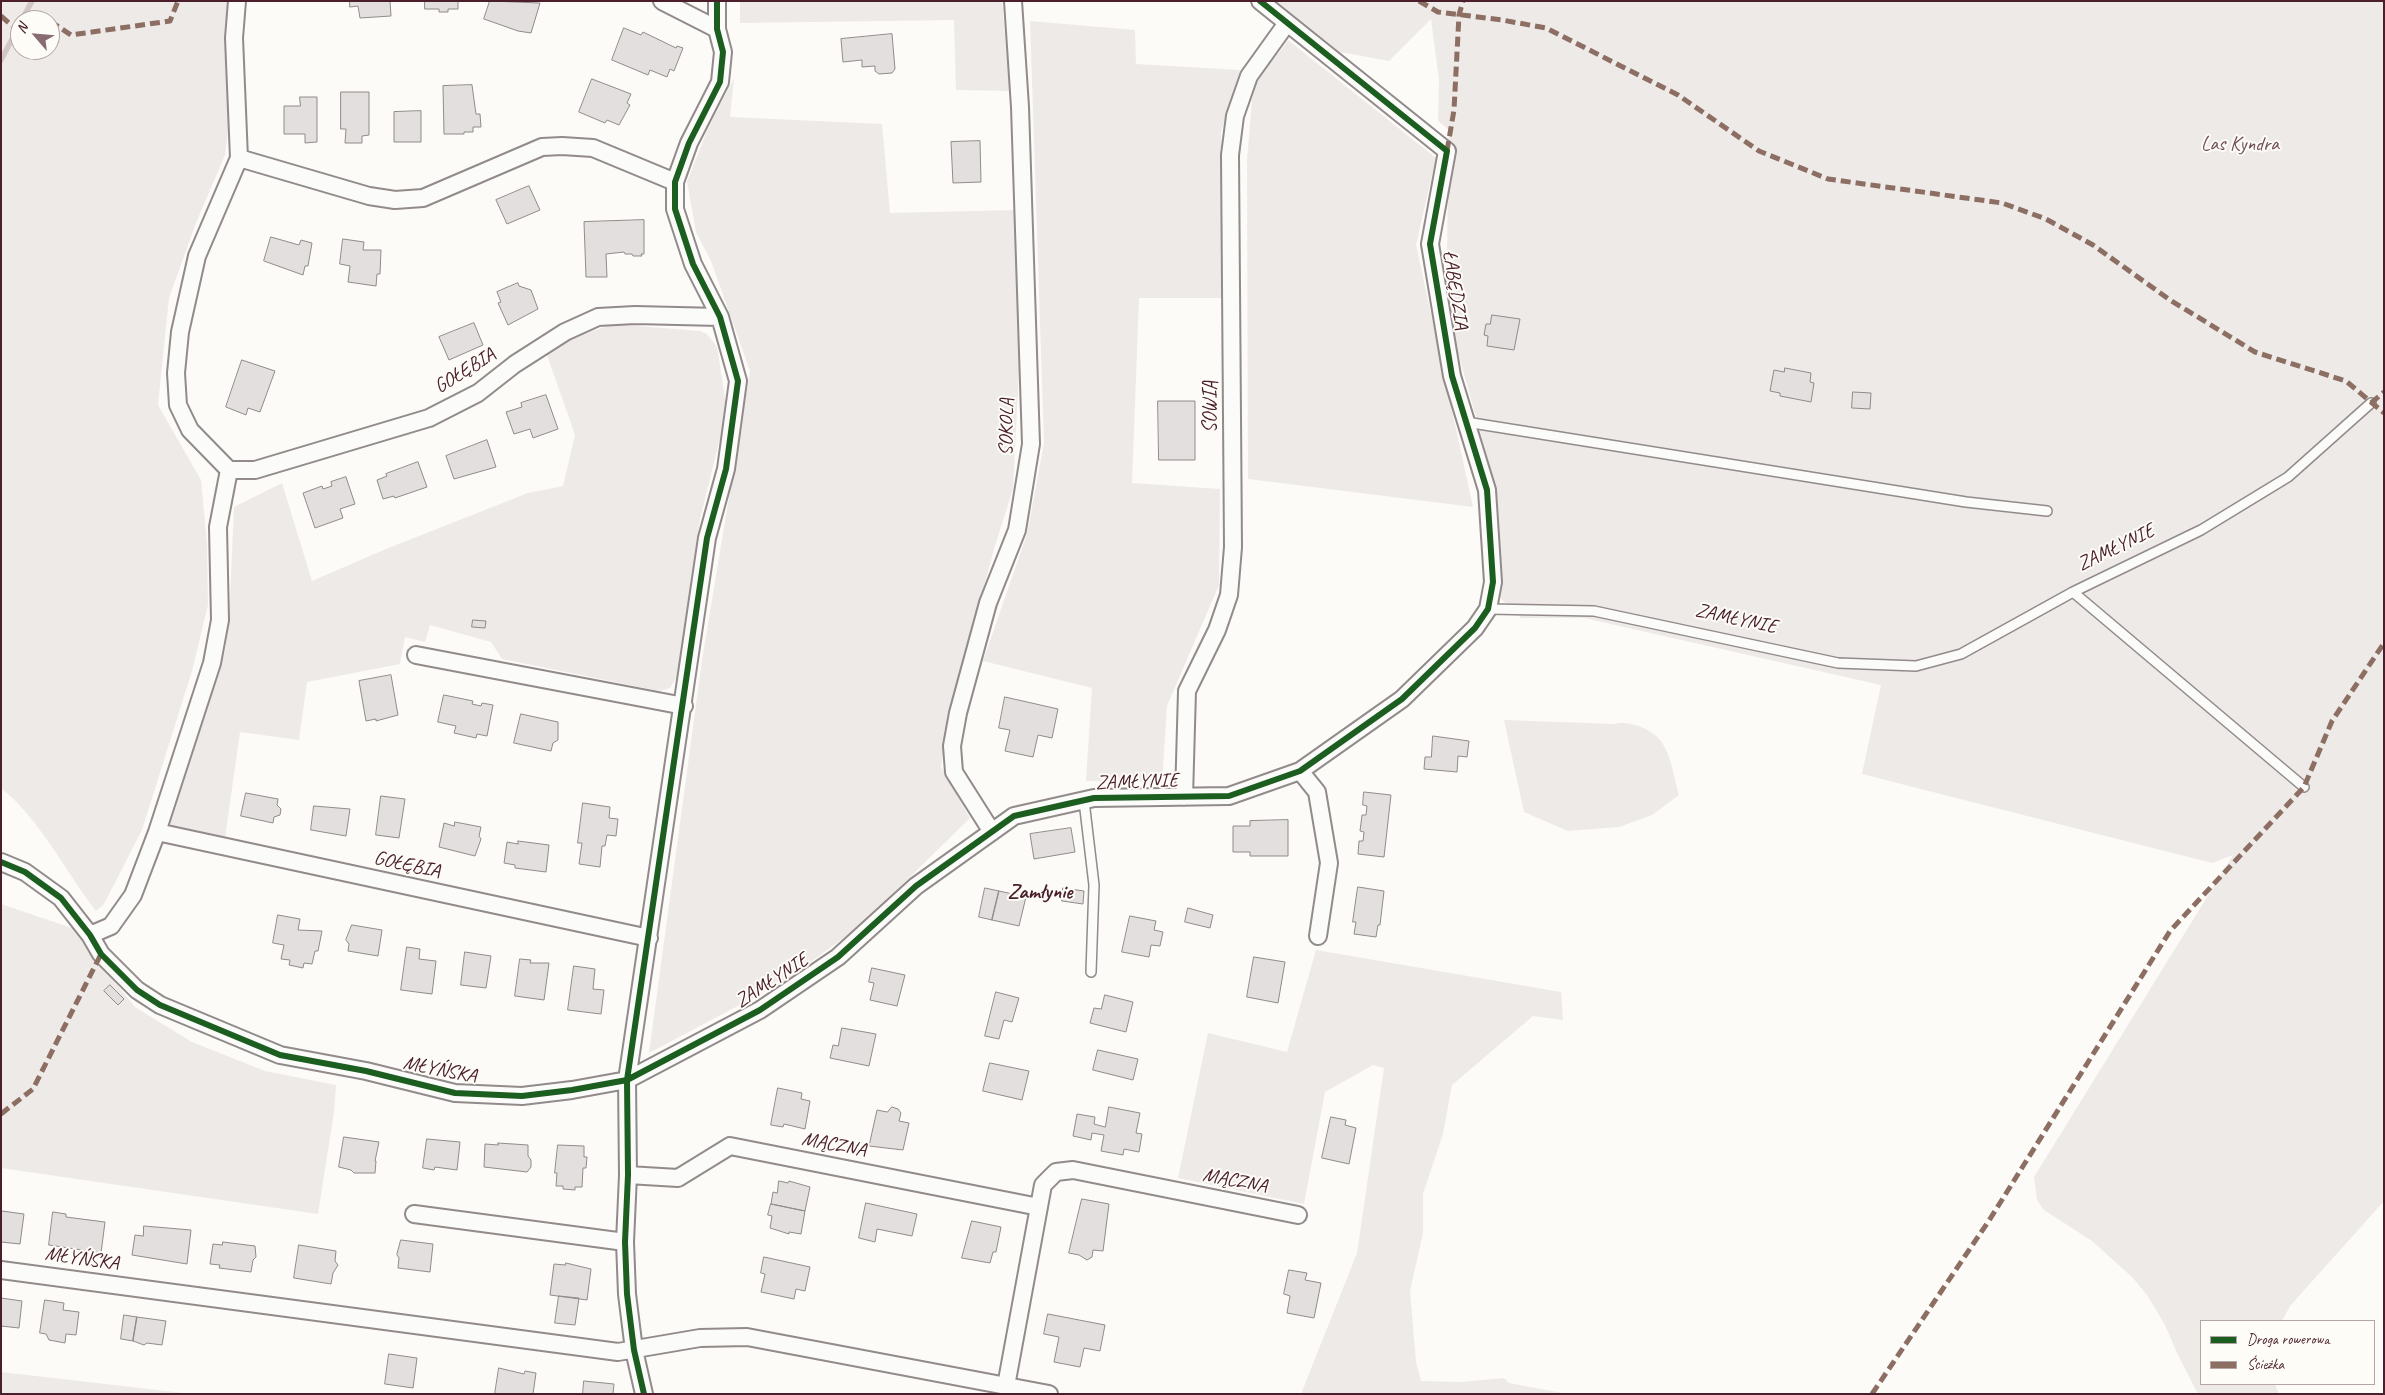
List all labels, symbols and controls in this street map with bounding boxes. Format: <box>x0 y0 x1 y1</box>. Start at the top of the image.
north arrow <box>10 10 60 60</box>
text: N <box>13 21 32 36</box>
park label: Las Kyndra <box>2201 133 2279 157</box>
street label: ŁABĘDZIA <box>1437 249 1473 331</box>
street label: GOŁĘBIA <box>430 343 500 399</box>
street label: SOWIA <box>1199 381 1223 433</box>
street label: SOKOLA <box>994 398 1020 456</box>
street label: ZAMŁYNIE <box>2074 519 2158 577</box>
street label: ZAMŁYNIE <box>1693 599 1779 639</box>
street label: ZAMŁYNIE <box>1095 769 1179 795</box>
street label: GOŁĘBIA <box>372 846 442 884</box>
district label: Zamłynie <box>1008 879 1072 905</box>
street label: ZAMŁYNIE <box>731 948 813 1014</box>
street label: MŁYŃSKA <box>401 1051 479 1089</box>
street label: MĄCZNA <box>800 1127 868 1163</box>
street label: MĄCZNA <box>1201 1163 1269 1199</box>
street label: MŁYŃSKA <box>44 1242 120 1276</box>
legend <box>2200 1320 2375 1385</box>
text: Droga rowerowa <box>2247 1330 2329 1349</box>
text: Ścieżka <box>2247 1355 2284 1374</box>

